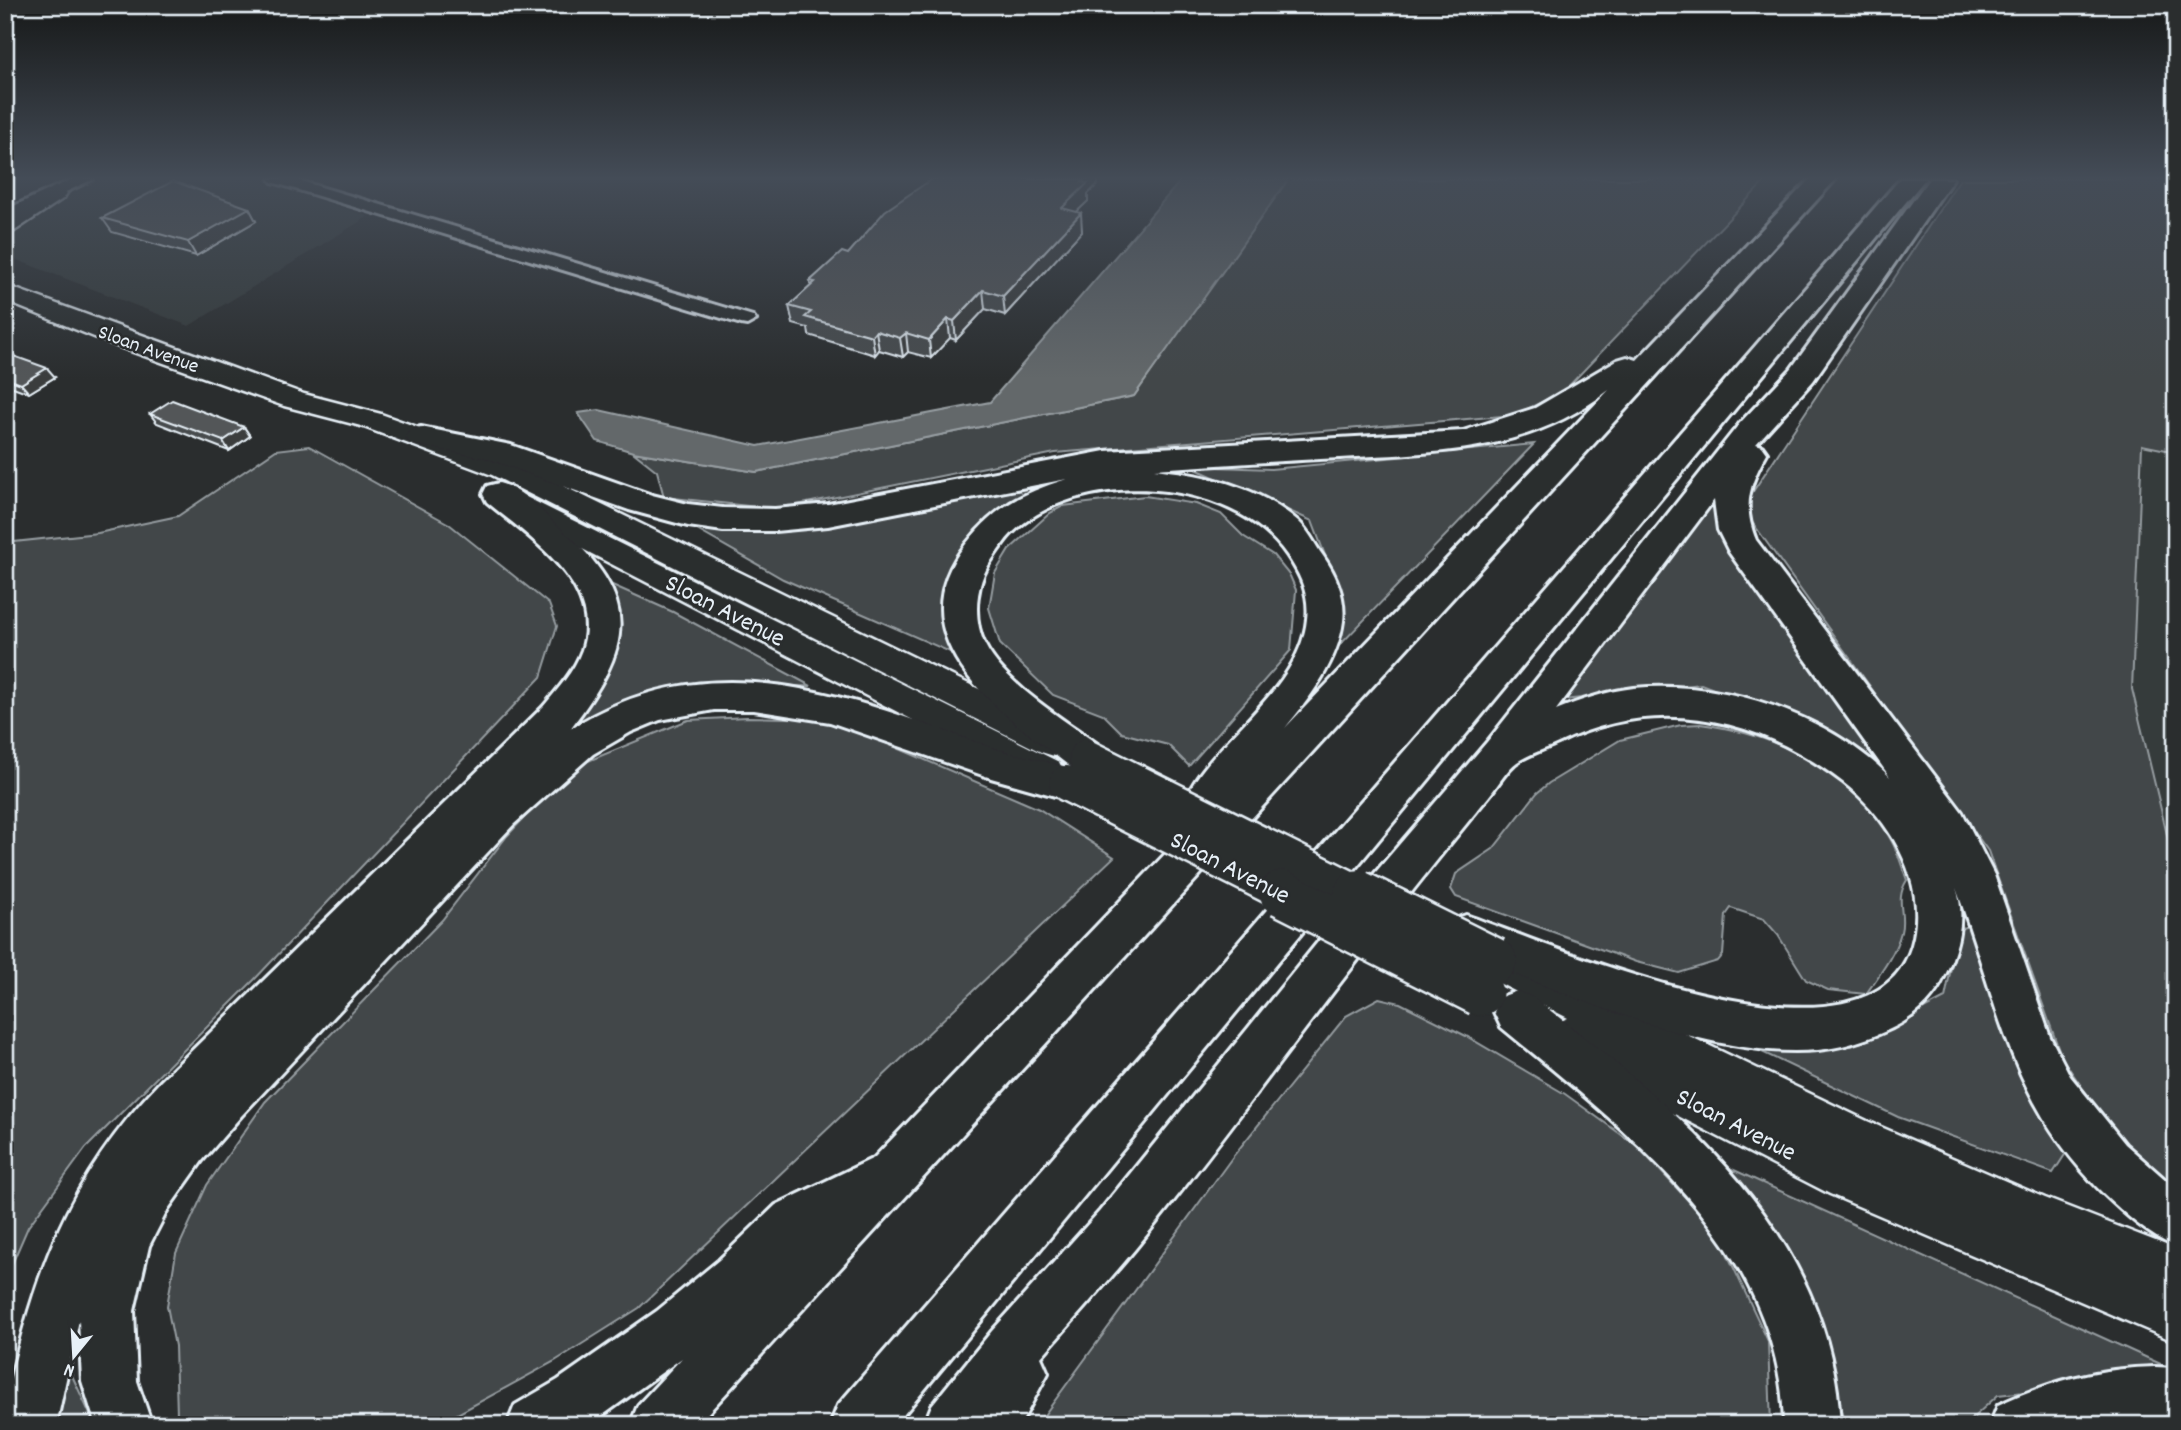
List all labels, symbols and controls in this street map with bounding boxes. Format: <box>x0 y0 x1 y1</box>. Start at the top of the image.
street label: Sloan Avenue <box>93 319 203 383</box>
street label: Sloan Avenue <box>658 566 791 658</box>
street label: Sloan Avenue <box>1163 823 1296 915</box>
street label: Sloan Avenue <box>1669 1080 1802 1172</box>
north arrow <box>38 1322 108 1392</box>
text: N <box>61 1355 78 1383</box>

